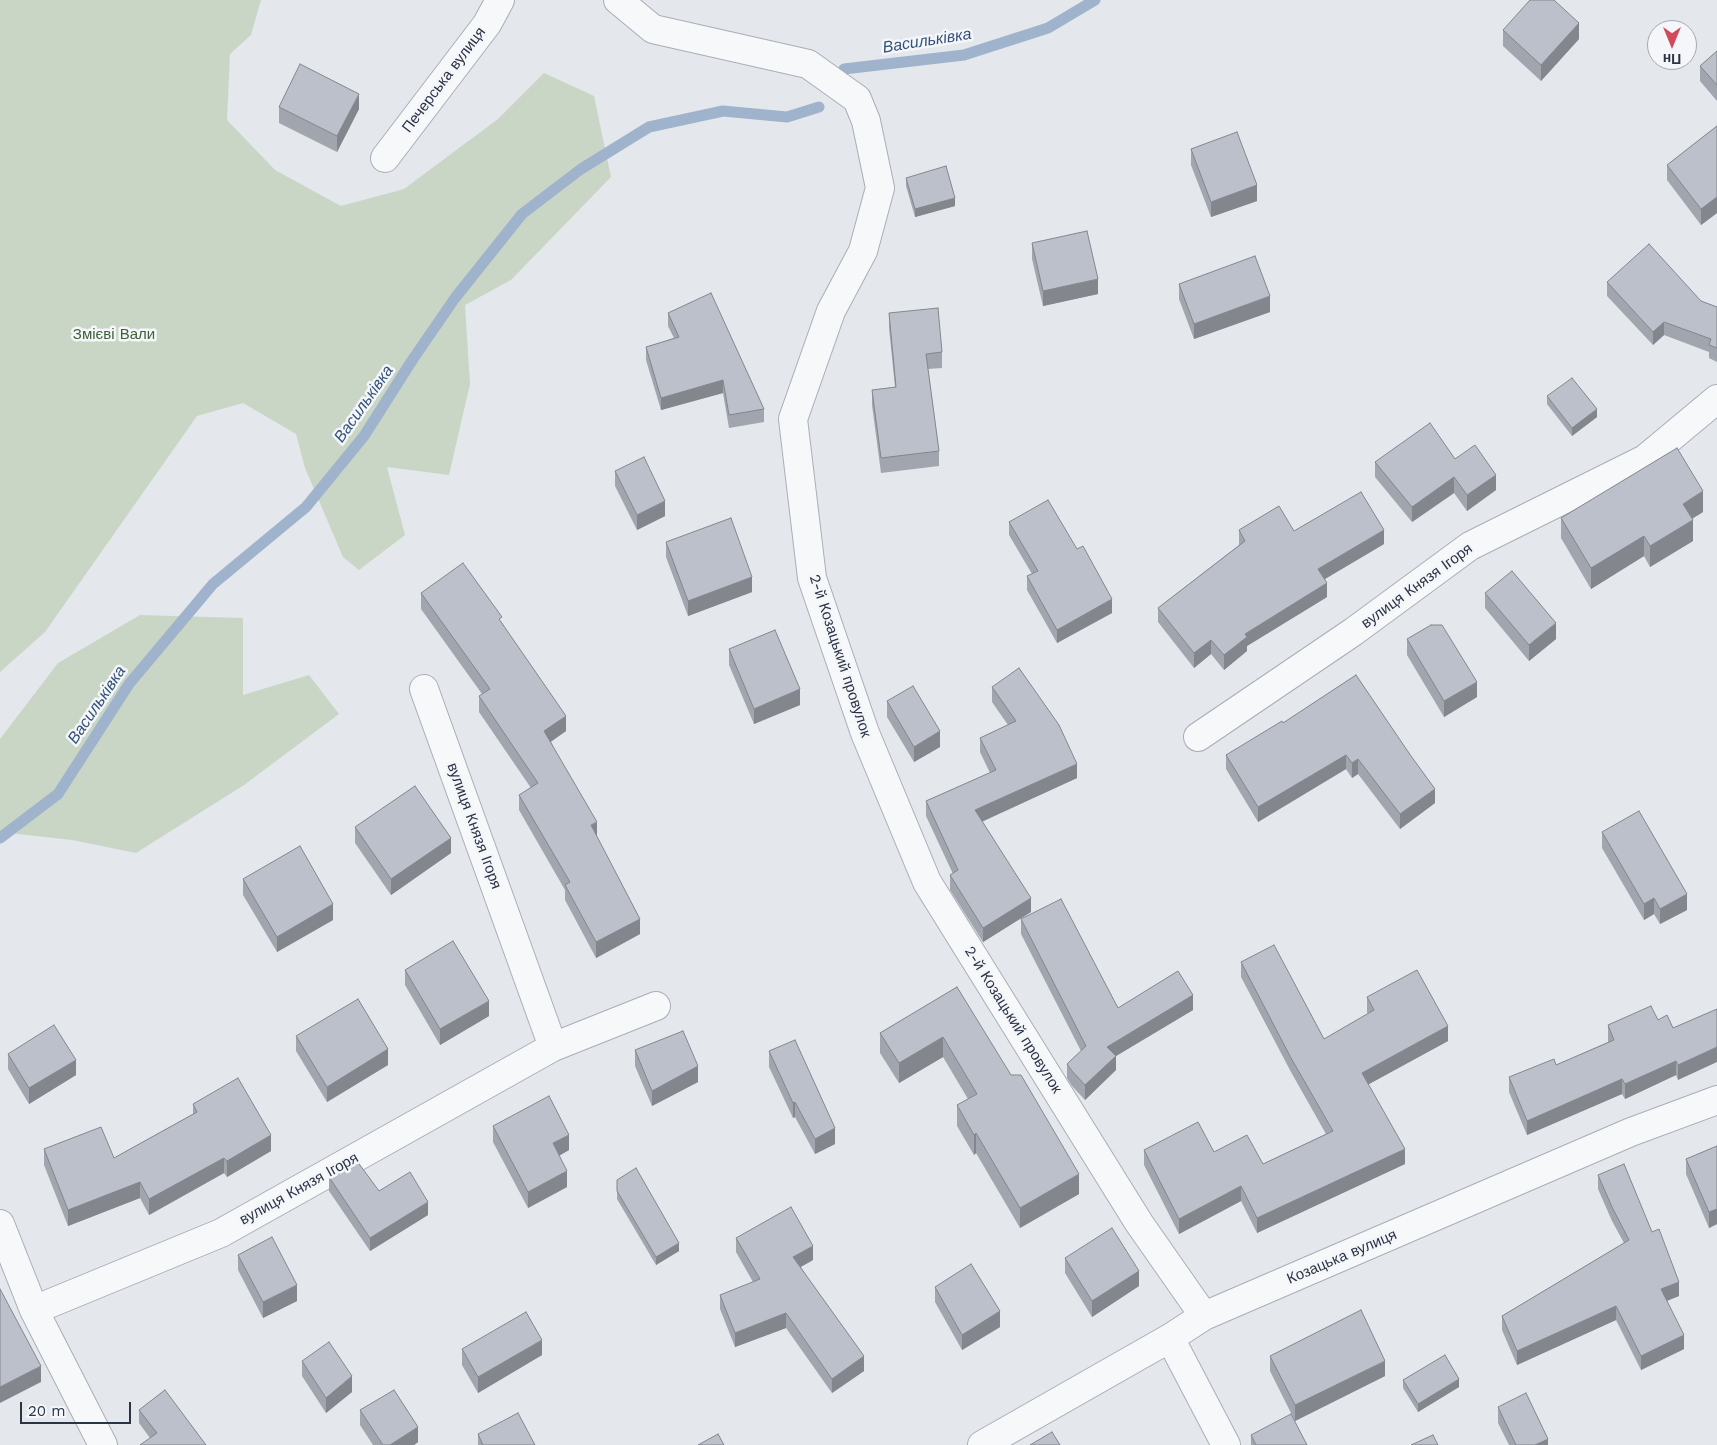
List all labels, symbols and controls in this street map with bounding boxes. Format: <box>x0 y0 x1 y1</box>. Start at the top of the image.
north arrow <box>1647 20 1697 70</box>
street label: Печерська вулиця <box>398 24 490 136</box>
water label: Васильківка <box>881 24 973 58</box>
text: Пн <box>1663 51 1681 67</box>
park label: Змієві Вали <box>73 326 155 344</box>
water label: Васильківка <box>330 362 398 446</box>
street label: вулиця Князя Ігоря <box>1358 540 1476 632</box>
street label: 2-й Козацький провулок <box>805 572 875 740</box>
water label: Васильківка <box>64 662 130 748</box>
street label: вулиця Князя Ігоря <box>443 760 505 892</box>
street label: 2-й Козацький провулок <box>960 943 1066 1097</box>
street label: вулиця Князя Ігоря <box>236 1149 362 1229</box>
street label: Козацька вулиця <box>1284 1226 1400 1288</box>
scale bar <box>22 1392 134 1424</box>
text: 20 m <box>28 1402 66 1420</box>

